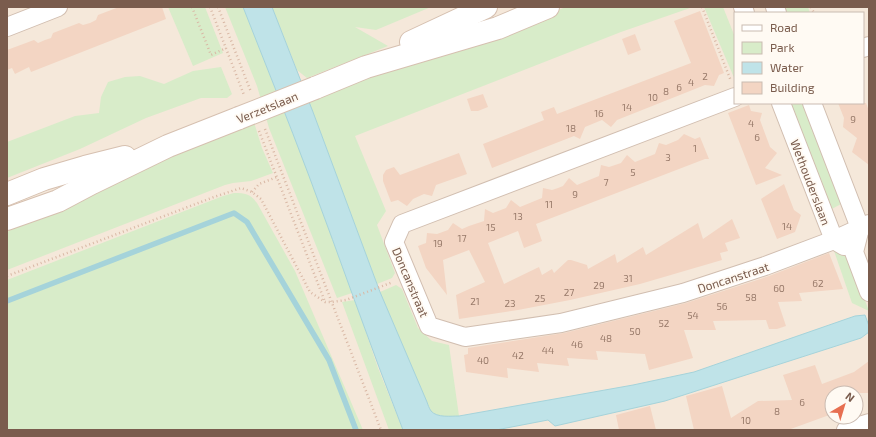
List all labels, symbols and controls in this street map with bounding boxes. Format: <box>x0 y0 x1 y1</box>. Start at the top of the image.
legend <box>734 12 864 104</box>
text: Road <box>770 20 798 34</box>
text: Park <box>770 40 795 54</box>
text: Water <box>770 60 804 74</box>
house number: 2 <box>702 70 708 82</box>
house number: 4 <box>688 76 694 88</box>
text: Building <box>770 80 815 94</box>
house number: 6 <box>676 81 682 93</box>
house number: 8 <box>663 85 669 97</box>
street label: Verzetslaan <box>234 88 300 126</box>
house number: 10 <box>648 91 658 103</box>
house number: 14 <box>622 101 632 113</box>
house number: 16 <box>594 107 604 119</box>
house number: 9 <box>850 113 856 125</box>
house number: 4 <box>748 117 754 129</box>
house number: 18 <box>566 122 576 134</box>
house number: 6 <box>754 131 760 143</box>
street label: Wethouderslaan <box>788 137 834 227</box>
house number: 1 <box>693 142 697 154</box>
house number: 3 <box>665 151 671 163</box>
house number: 5 <box>630 166 636 178</box>
house number: 7 <box>603 176 609 188</box>
house number: 9 <box>572 188 578 200</box>
house number: 11 <box>545 198 553 210</box>
house number: 13 <box>513 210 523 222</box>
house number: 14 <box>782 220 792 232</box>
house number: 15 <box>486 221 496 233</box>
house number: 17 <box>457 232 467 244</box>
house number: 19 <box>433 237 443 249</box>
street label: Doncanstraat <box>390 245 432 319</box>
street label: Doncanstraat <box>695 259 771 295</box>
house number: 31 <box>623 272 633 284</box>
house number: 62 <box>812 277 824 289</box>
house number: 29 <box>593 279 605 291</box>
house number: 60 <box>773 282 785 294</box>
house number: 27 <box>564 286 574 298</box>
house number: 58 <box>745 291 757 303</box>
house number: 25 <box>535 292 545 304</box>
house number: 21 <box>470 295 480 307</box>
house number: 23 <box>504 297 516 309</box>
house number: 56 <box>716 300 728 312</box>
house number: 54 <box>687 309 699 321</box>
house number: 52 <box>659 317 670 329</box>
house number: 50 <box>629 325 641 337</box>
house number: 48 <box>600 332 612 344</box>
house number: 46 <box>571 338 583 350</box>
house number: 44 <box>542 344 554 356</box>
house number: 42 <box>512 349 524 361</box>
house number: 40 <box>477 354 489 366</box>
north arrow <box>824 385 864 425</box>
text: N <box>843 389 858 404</box>
house number: 6 <box>799 396 805 408</box>
house number: 8 <box>774 405 780 417</box>
house number: 10 <box>741 414 751 426</box>

